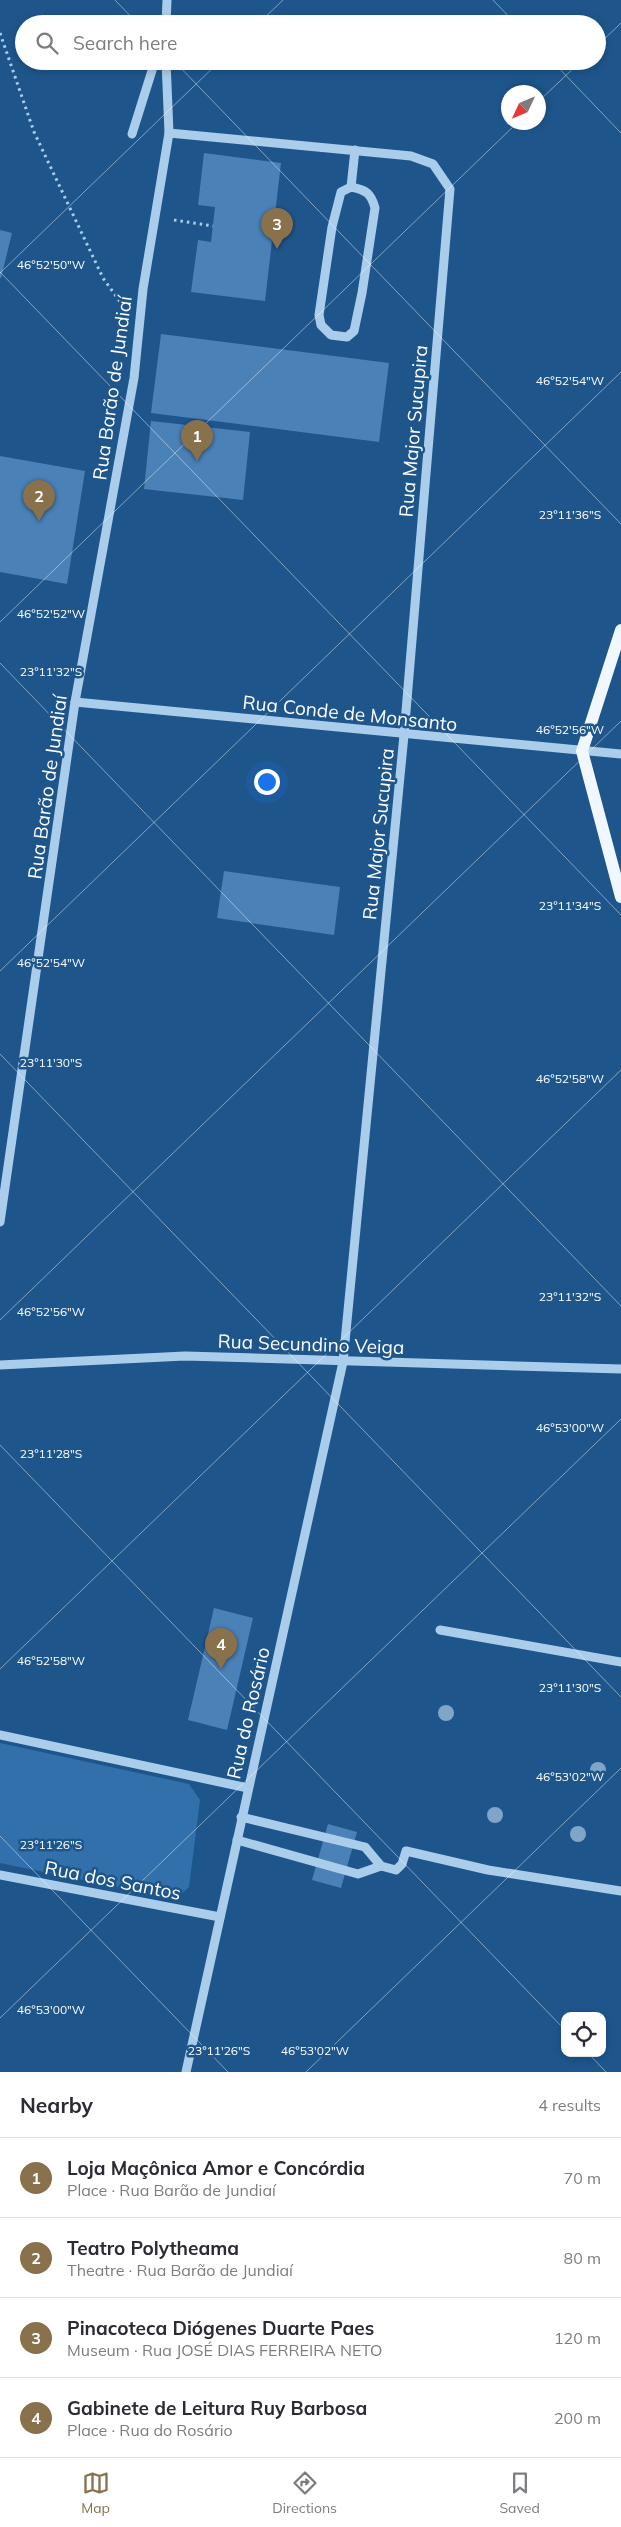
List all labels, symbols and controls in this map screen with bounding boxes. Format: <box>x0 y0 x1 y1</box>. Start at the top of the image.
search box <box>15 15 606 70</box>
icon: search <box>33 29 61 57</box>
text: Search here <box>73 31 177 55</box>
north arrow <box>501 85 546 130</box>
pin: 3 <box>261 208 293 249</box>
text: 46°52'50"W <box>17 257 85 272</box>
street label: Rua Barão de Jundiaí <box>87 293 137 482</box>
street label: Rua Major Sucupira <box>394 344 432 518</box>
text: 46°52'54"W <box>536 373 604 388</box>
pin: 1 <box>181 420 213 461</box>
pin: 2 <box>23 480 55 521</box>
text: 23°11'36"S <box>539 507 601 522</box>
text: 46°52'52"W <box>17 606 85 621</box>
text: 23°11'32"S <box>20 664 82 679</box>
street label: Rua Conde de Monsanto <box>241 690 459 736</box>
street label: Rua Barão de Jundiaí <box>22 692 72 881</box>
text: 46°52'56"W <box>536 722 604 737</box>
street label: Rua Major Sucupira <box>357 747 399 921</box>
your location <box>254 769 280 795</box>
text: 23°11'34"S <box>539 898 601 913</box>
text: 46°52'54"W <box>17 955 85 970</box>
text: 23°11'30"S <box>20 1055 82 1070</box>
text: 46°52'58"W <box>536 1071 604 1086</box>
text: 23°11'32"S <box>539 1289 601 1304</box>
text: 46°52'56"W <box>17 1304 85 1319</box>
street label: Rua Secundino Veiga <box>217 1329 405 1359</box>
text: 46°53'00"W <box>536 1420 604 1435</box>
text: 23°11'28"S <box>20 1446 82 1461</box>
pin: 4 <box>205 1628 237 1669</box>
street label: Rua do Rosário <box>221 1645 275 1781</box>
text: 46°52'58"W <box>17 1653 85 1668</box>
text: 23°11'30"S <box>539 1680 601 1695</box>
text: 46°53'02"W <box>536 1769 604 1784</box>
text: 23°11'26"S <box>20 1837 82 1852</box>
street label: Rua dos Santos <box>43 1855 183 1905</box>
text: 46°53'00"W <box>17 2002 85 2017</box>
map controls <box>561 2012 606 2057</box>
button: locate <box>561 2012 606 2057</box>
text: 23°11'26"S <box>188 2043 250 2058</box>
text: 46°53'02"W <box>281 2043 349 2058</box>
text: Nearby <box>20 2092 93 2118</box>
text: 4 results <box>538 2095 601 2115</box>
text: Loja Maçônica Amor e Concórdia <box>67 2156 365 2180</box>
text: 1 <box>31 2168 41 2188</box>
text: 70 m <box>564 2168 601 2188</box>
text: Place · Rua Barão de Jundiaí <box>67 2180 276 2200</box>
text: Teatro Polytheama <box>67 2236 239 2260</box>
text: 2 <box>31 2248 41 2268</box>
text: 80 m <box>564 2248 601 2268</box>
text: Theatre · Rua Barão de Jundiaí <box>67 2260 293 2280</box>
text: Pinacoteca Diógenes Duarte Paes <box>67 2316 374 2340</box>
text: 3 <box>31 2328 41 2348</box>
text: 120 m <box>554 2328 601 2348</box>
text: Museum · Rua JOSÉ DIAS FERREIRA NETO <box>67 2340 382 2360</box>
text: Gabinete de Leitura Ruy Barbosa <box>67 2396 367 2420</box>
text: 4 <box>31 2408 41 2428</box>
text: 200 m <box>554 2408 601 2428</box>
text: Place · Rua do Rosário <box>67 2420 233 2440</box>
tab: Map <box>81 2469 110 2517</box>
tab: Directions <box>272 2469 337 2517</box>
tab: Saved <box>499 2469 540 2517</box>

